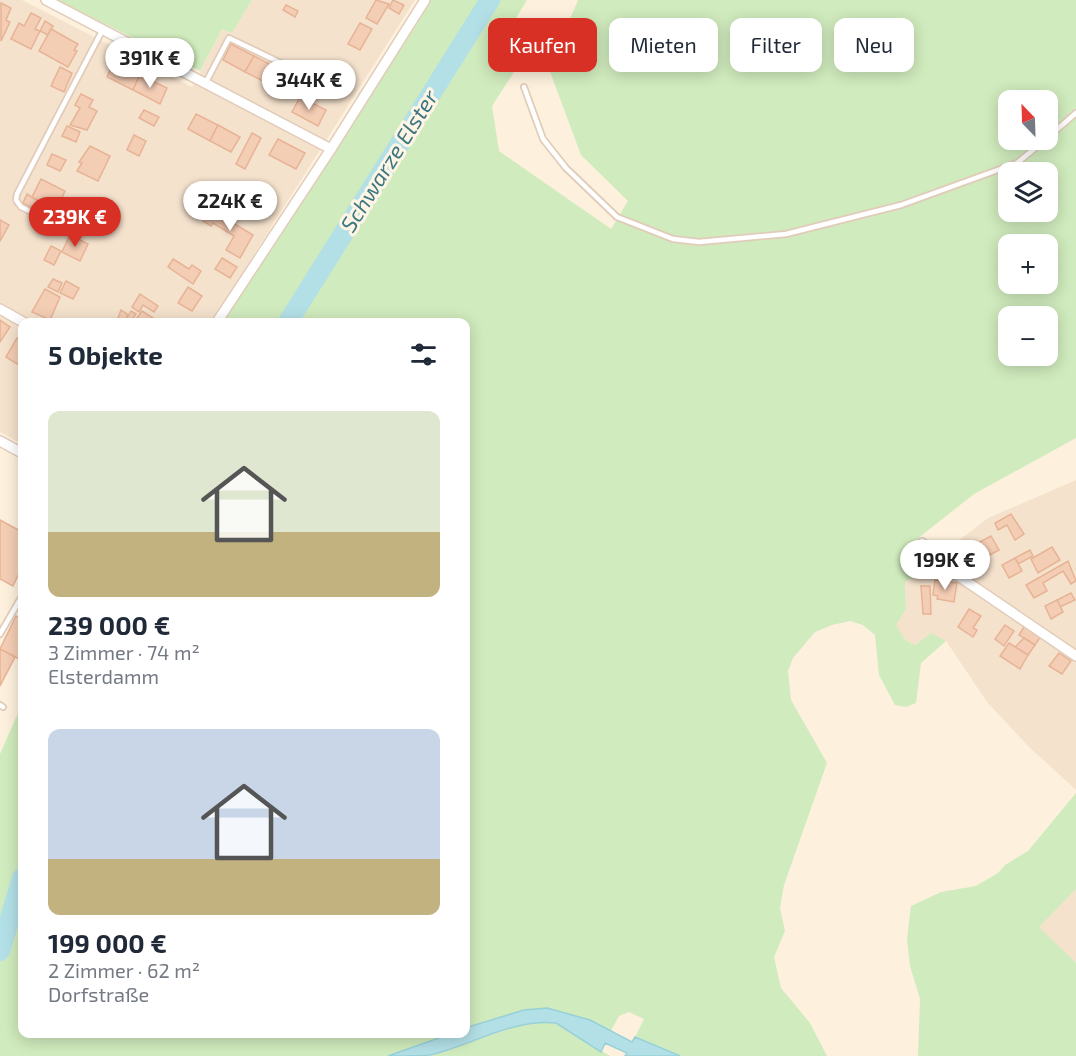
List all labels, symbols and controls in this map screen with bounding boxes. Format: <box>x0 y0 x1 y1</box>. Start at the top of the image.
chip: Kaufen <box>488 18 597 72</box>
chip: Mieten <box>609 18 718 72</box>
chip: Filter <box>730 18 822 72</box>
chip: Neu <box>834 18 914 72</box>
pin: 391K € <box>101 38 199 89</box>
text: 391K € <box>119 45 181 69</box>
pin: 344K € <box>260 60 358 111</box>
text: 344K € <box>276 67 342 91</box>
water label: Schwarze Elster <box>334 84 443 236</box>
north arrow <box>998 90 1058 150</box>
map controls <box>998 90 1058 366</box>
button: layers <box>998 162 1058 222</box>
pin: 224K € <box>181 181 279 232</box>
text: 224K € <box>197 188 263 212</box>
pin: 239K € <box>26 197 124 248</box>
text: 239K € <box>43 204 107 228</box>
button: + <box>998 234 1058 294</box>
button: − <box>998 306 1058 366</box>
icon: filters <box>407 338 440 371</box>
text: 5 Objekte <box>48 339 163 370</box>
icon: home <box>190 450 298 558</box>
pin: 199K € <box>896 540 994 591</box>
text: 199K € <box>914 547 976 571</box>
text: 239 000 € <box>48 609 170 640</box>
text: 3 Zimmer · 74 m² <box>48 640 200 664</box>
text: Elsterdamm <box>48 664 159 688</box>
icon: home <box>190 768 298 876</box>
text: 199 000 € <box>48 927 167 958</box>
text: 2 Zimmer · 62 m² <box>48 958 200 982</box>
text: Dorfstraße <box>48 982 149 1006</box>

